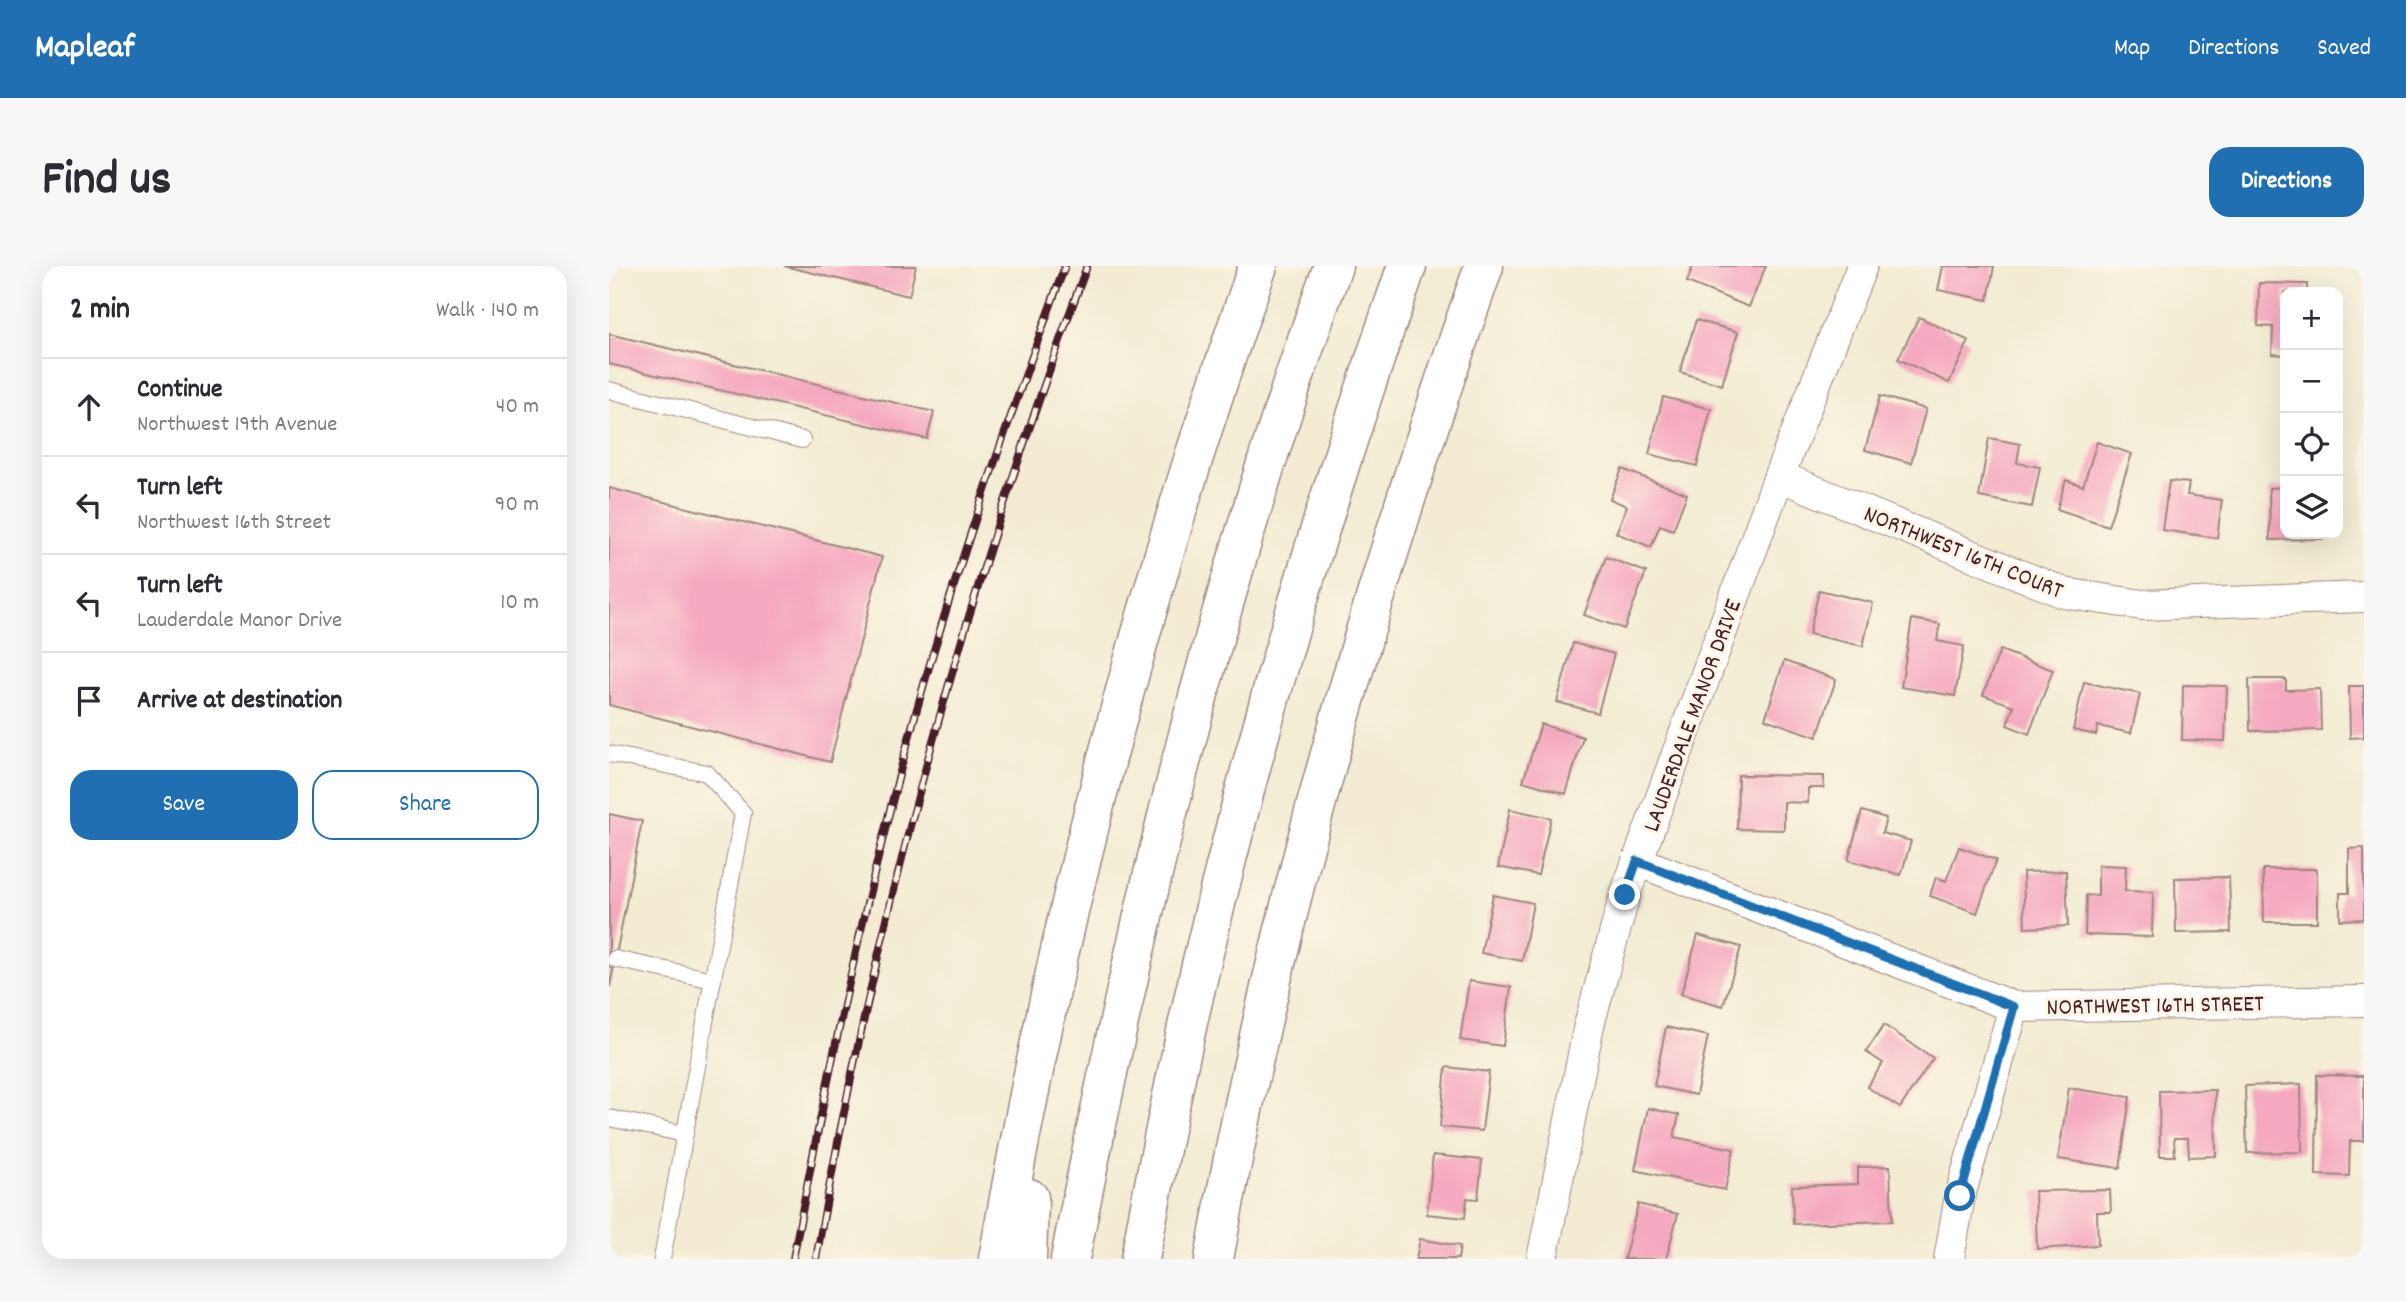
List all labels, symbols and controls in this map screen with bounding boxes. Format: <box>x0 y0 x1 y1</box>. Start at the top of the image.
text: Mapleaf <box>35 26 135 73</box>
text: Map <box>2114 32 2150 66</box>
text: Directions <box>2188 32 2279 66</box>
text: Saved <box>2317 32 2371 66</box>
text: Find us <box>42 147 171 217</box>
button: Directions <box>2209 147 2364 217</box>
map controls <box>2280 287 2343 539</box>
button: + <box>2280 287 2343 350</box>
text: 2 min <box>70 290 130 333</box>
text: Walk · 140 m <box>436 295 539 328</box>
button: − <box>2280 350 2343 413</box>
text: Continue <box>137 372 222 409</box>
icon: ahead <box>70 388 108 426</box>
text: 40 m <box>496 391 539 424</box>
text: Northwest 19th Avenue <box>137 409 337 442</box>
button: locate <box>2280 413 2343 476</box>
text: Turn left <box>137 470 223 507</box>
button: layers <box>2280 476 2343 539</box>
icon: left <box>70 486 108 524</box>
text: 90 m <box>495 489 539 522</box>
street label: NORTHWEST 16TH COURT <box>1858 498 2068 609</box>
text: Northwest 16th Street <box>137 507 331 540</box>
text: Turn left <box>137 568 223 605</box>
icon: left <box>70 584 108 622</box>
text: 10 m <box>500 587 539 620</box>
street label: LAUDERDALE MANOR DRIVE <box>1636 595 1752 837</box>
text: Lauderdale Manor Drive <box>137 605 342 638</box>
icon: arrive <box>70 682 108 720</box>
text: Arrive at destination <box>137 683 342 720</box>
button: Save <box>70 770 298 840</box>
button: Share <box>312 770 539 840</box>
route end <box>1609 879 1640 910</box>
street label: NORTHWEST 16TH STREET <box>2046 988 2264 1026</box>
route start <box>1944 1180 1975 1211</box>

